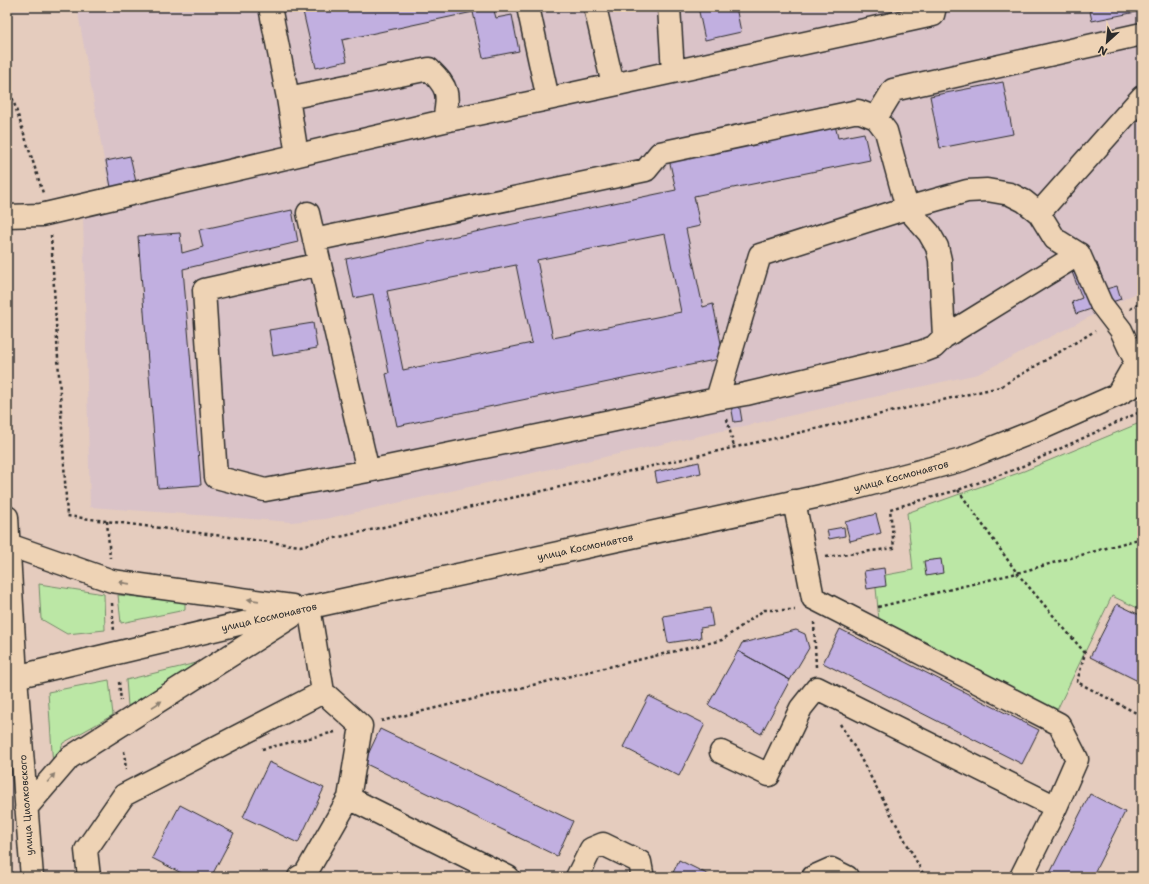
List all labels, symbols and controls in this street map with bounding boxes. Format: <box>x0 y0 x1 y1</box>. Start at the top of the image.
north arrow <box>1087 22 1127 62</box>
text: N <box>1095 42 1110 59</box>
street label: улица Космонавтов <box>852 457 950 495</box>
street label: улица Космонавтов <box>536 530 634 564</box>
one-way arrow <box>118 580 130 586</box>
one-way arrow <box>247 597 259 604</box>
street label: улица Космонавтов <box>220 600 318 634</box>
one-way arrow <box>151 700 162 708</box>
street label: улица Циолковского <box>16 754 36 856</box>
one-way arrow <box>47 773 56 784</box>

